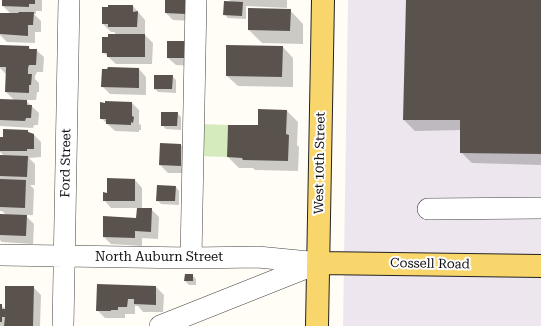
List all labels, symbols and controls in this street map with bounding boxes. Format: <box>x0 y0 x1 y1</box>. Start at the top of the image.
street label: West 10th Street <box>311 112 329 214</box>
street label: Ford Street <box>58 128 74 198</box>
street label: North Auburn Street <box>95 249 223 265</box>
street label: Cossell Road <box>390 256 470 272</box>

